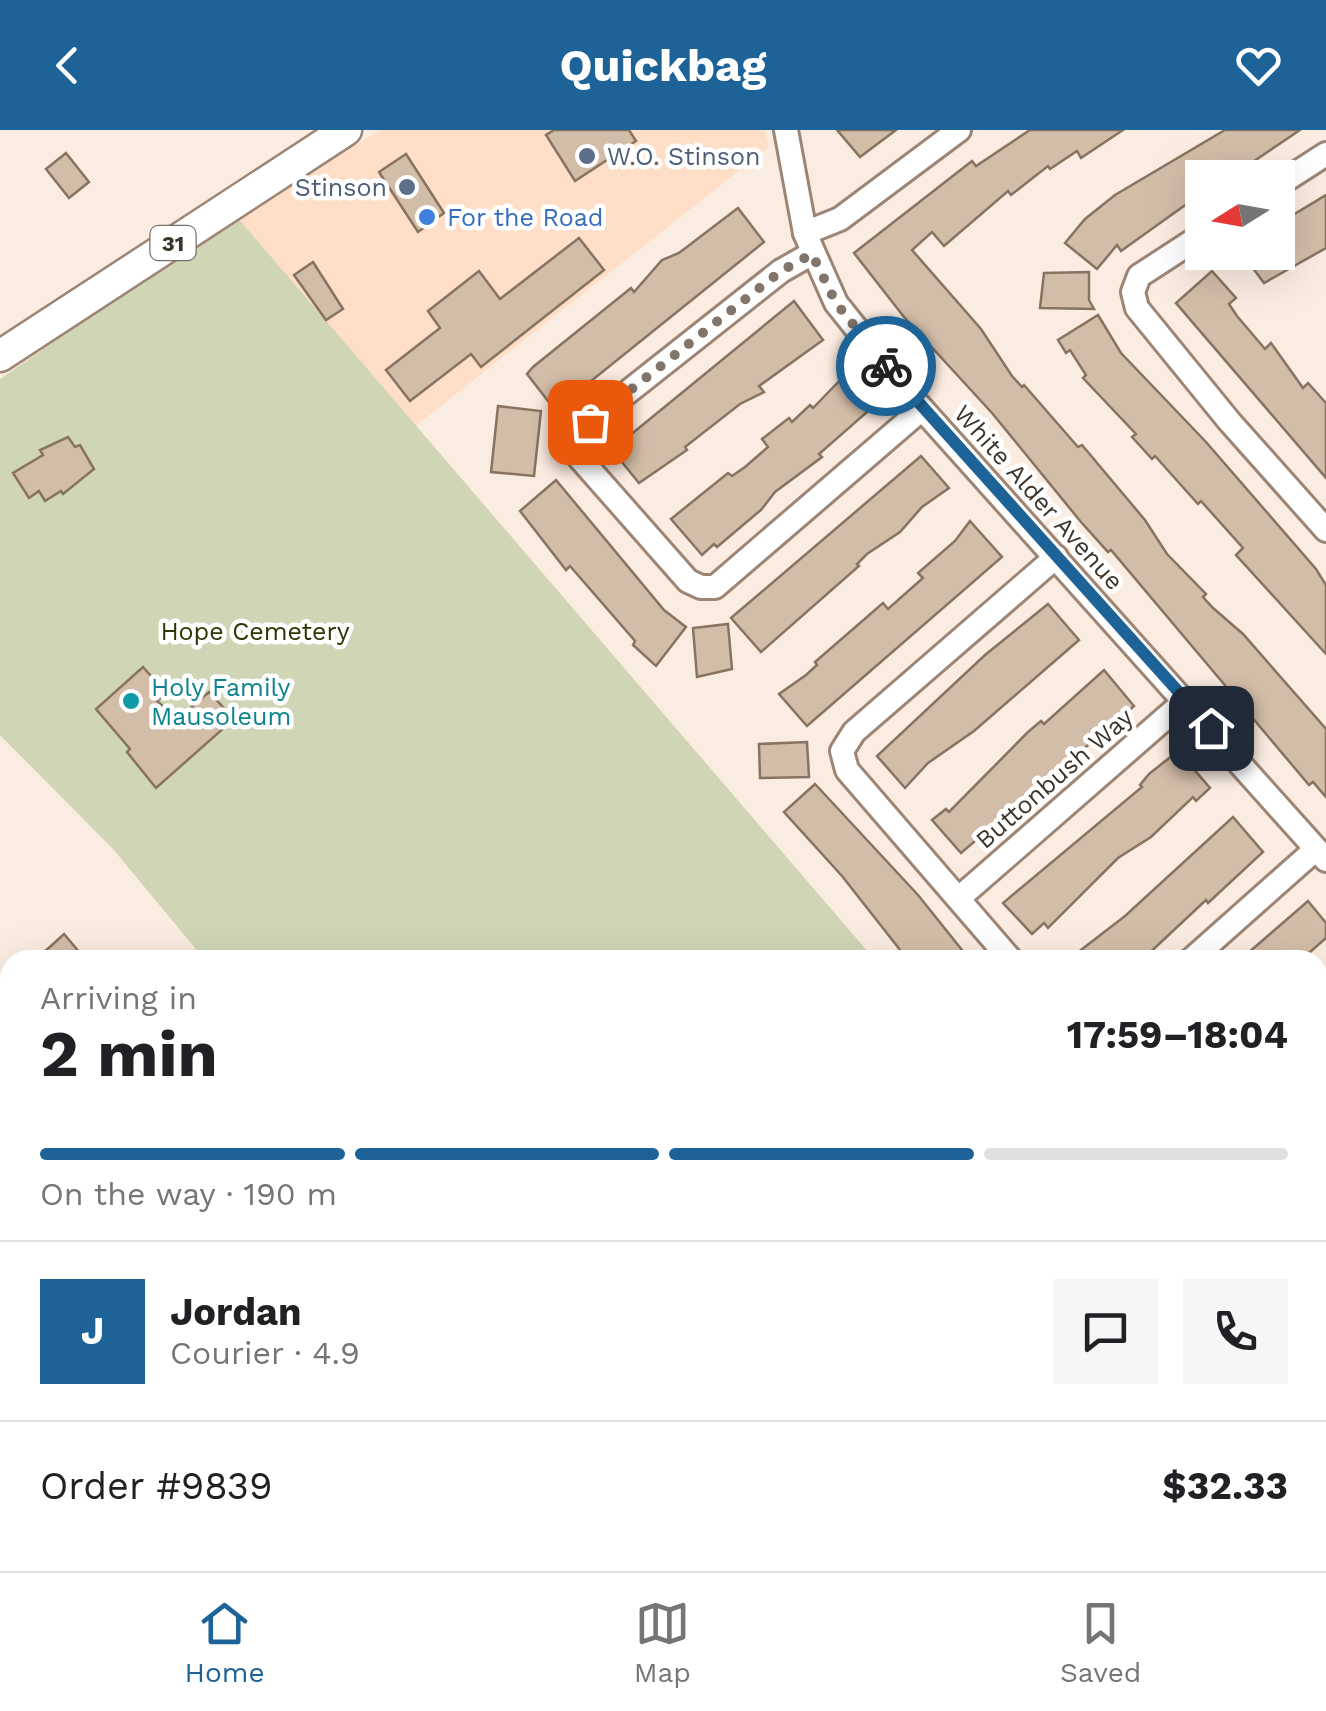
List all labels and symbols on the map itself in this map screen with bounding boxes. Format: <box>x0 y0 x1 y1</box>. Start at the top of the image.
place label: W.O. Stinson <box>607 142 760 171</box>
marker: W.O. Stinson <box>576 145 598 167</box>
north arrow <box>1185 160 1295 270</box>
place label: Stinson <box>295 173 387 202</box>
marker: Stinson <box>396 176 418 198</box>
place label: For the Road <box>447 203 603 232</box>
marker: For the Road <box>416 206 438 228</box>
road number: 31 <box>150 226 196 260</box>
courier <box>836 316 936 416</box>
pin <box>548 380 633 465</box>
street label: White Alder Avenue <box>948 399 1129 596</box>
park label: Hope Cemetery <box>160 617 350 646</box>
place label: Holy Family Mausoleum <box>151 673 291 731</box>
pin <box>1169 686 1254 771</box>
marker: Holy Family Mausoleum <box>120 690 142 712</box>
street label: Buttonbush Way <box>970 702 1139 854</box>

